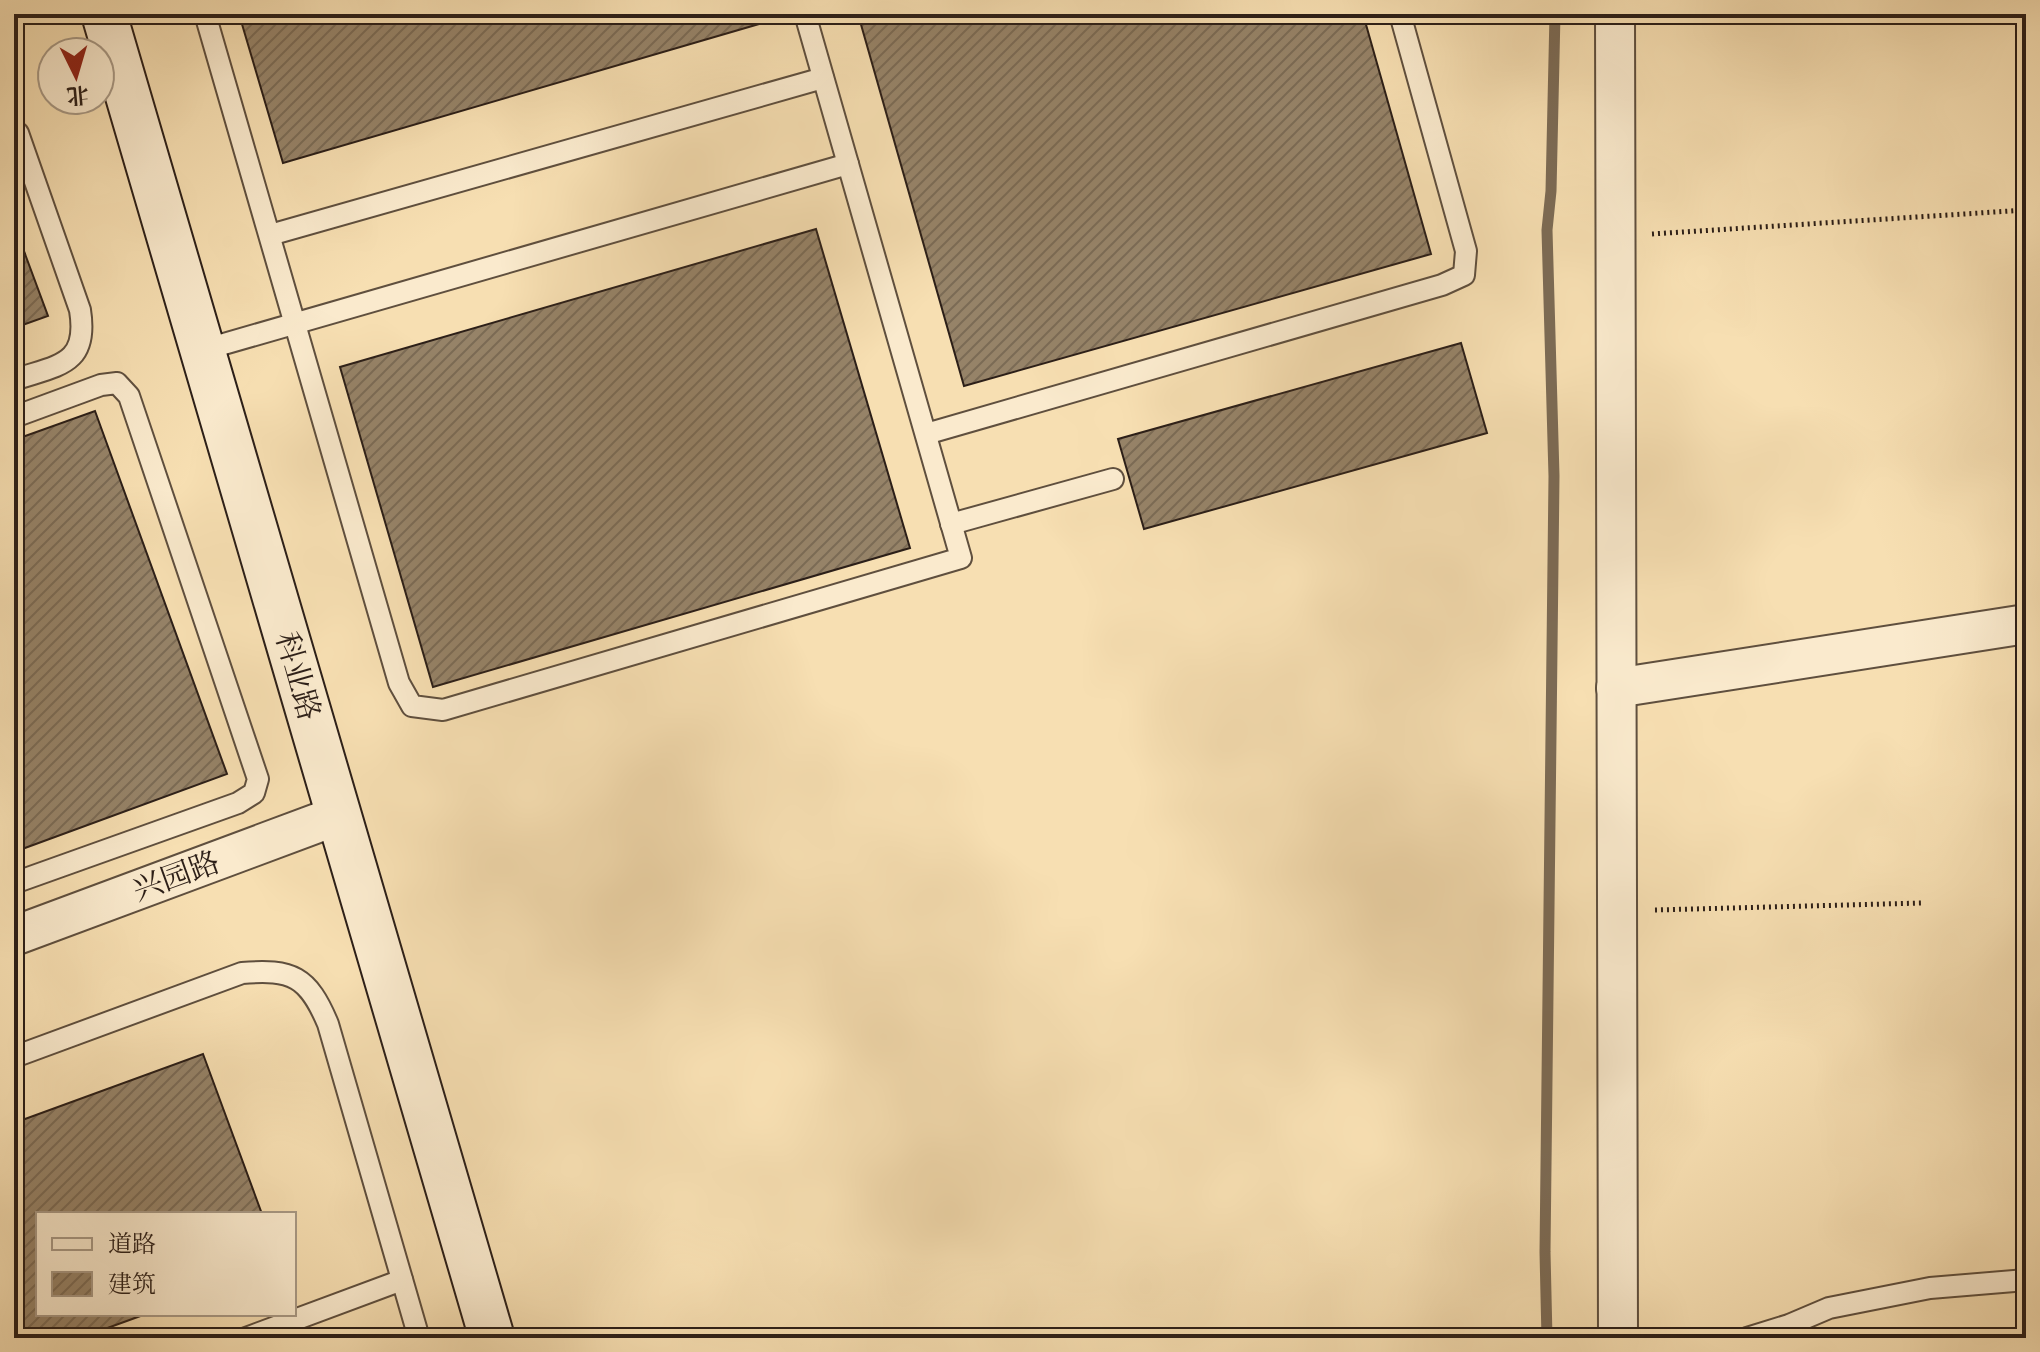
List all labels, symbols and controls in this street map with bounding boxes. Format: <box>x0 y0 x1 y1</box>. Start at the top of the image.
north arrow <box>36 36 116 116</box>
text: 北 <box>65 76 90 110</box>
street label: 科业路 <box>263 628 329 726</box>
street label: 兴园路 <box>127 843 226 914</box>
legend <box>36 1212 296 1316</box>
text: 道路 <box>108 1229 156 1263</box>
text: 建筑 <box>108 1269 156 1303</box>

